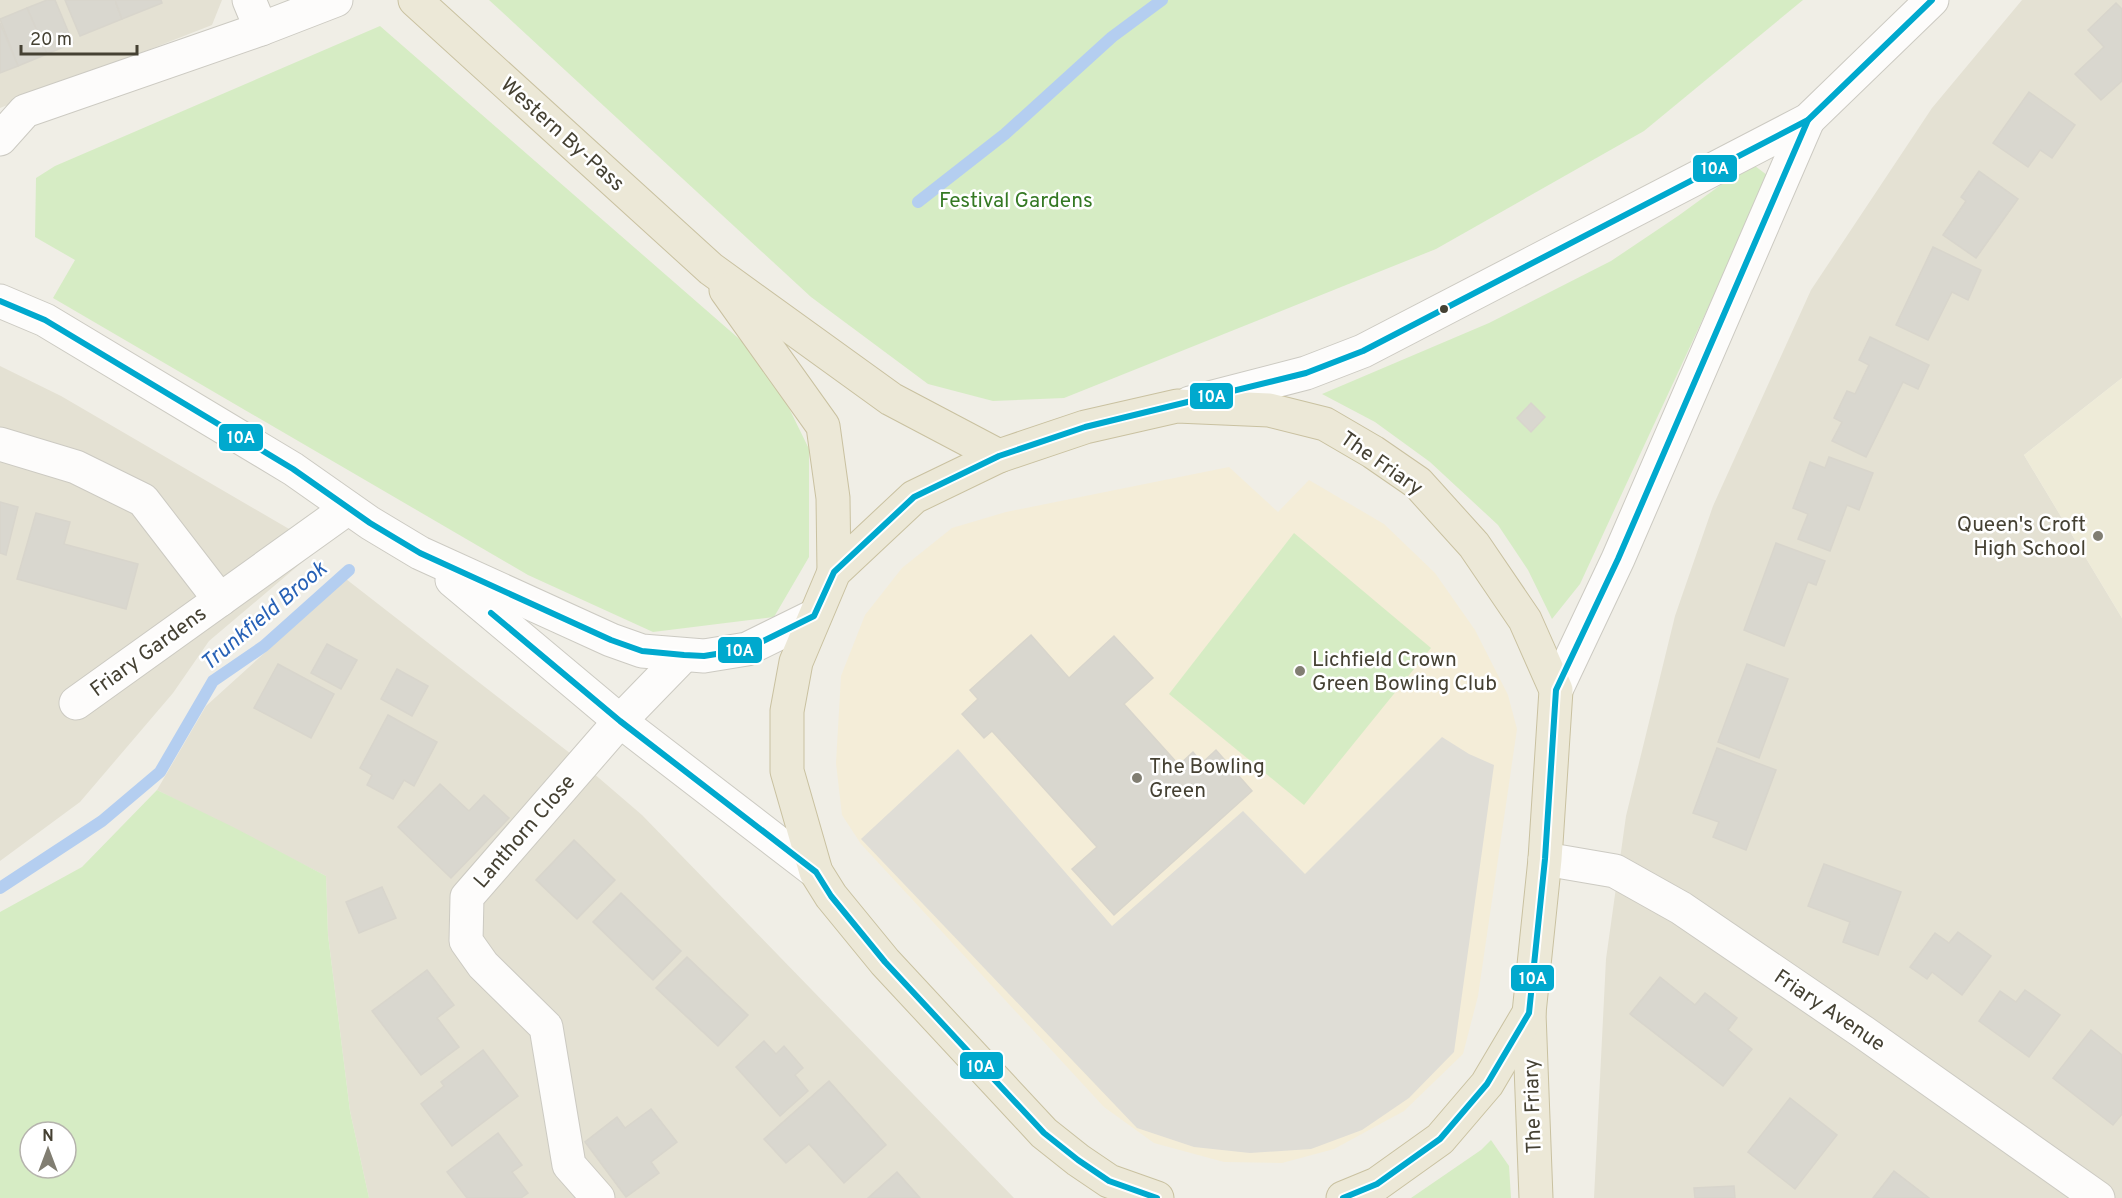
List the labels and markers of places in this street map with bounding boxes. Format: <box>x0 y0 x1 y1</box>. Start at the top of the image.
unlabelled marker <box>1438 303 1450 315</box>
place label: Queen's Croft High School <box>1957 512 2086 563</box>
marker: Queen's Croft High School <box>2091 529 2105 543</box>
place label: Lichfield Crown Green Bowling Club <box>1312 647 1497 698</box>
marker: Lichfield Crown Green Bowling Club <box>1293 664 1307 678</box>
place label: The Bowling Green <box>1149 754 1265 805</box>
marker: The Bowling Green <box>1130 771 1144 785</box>

